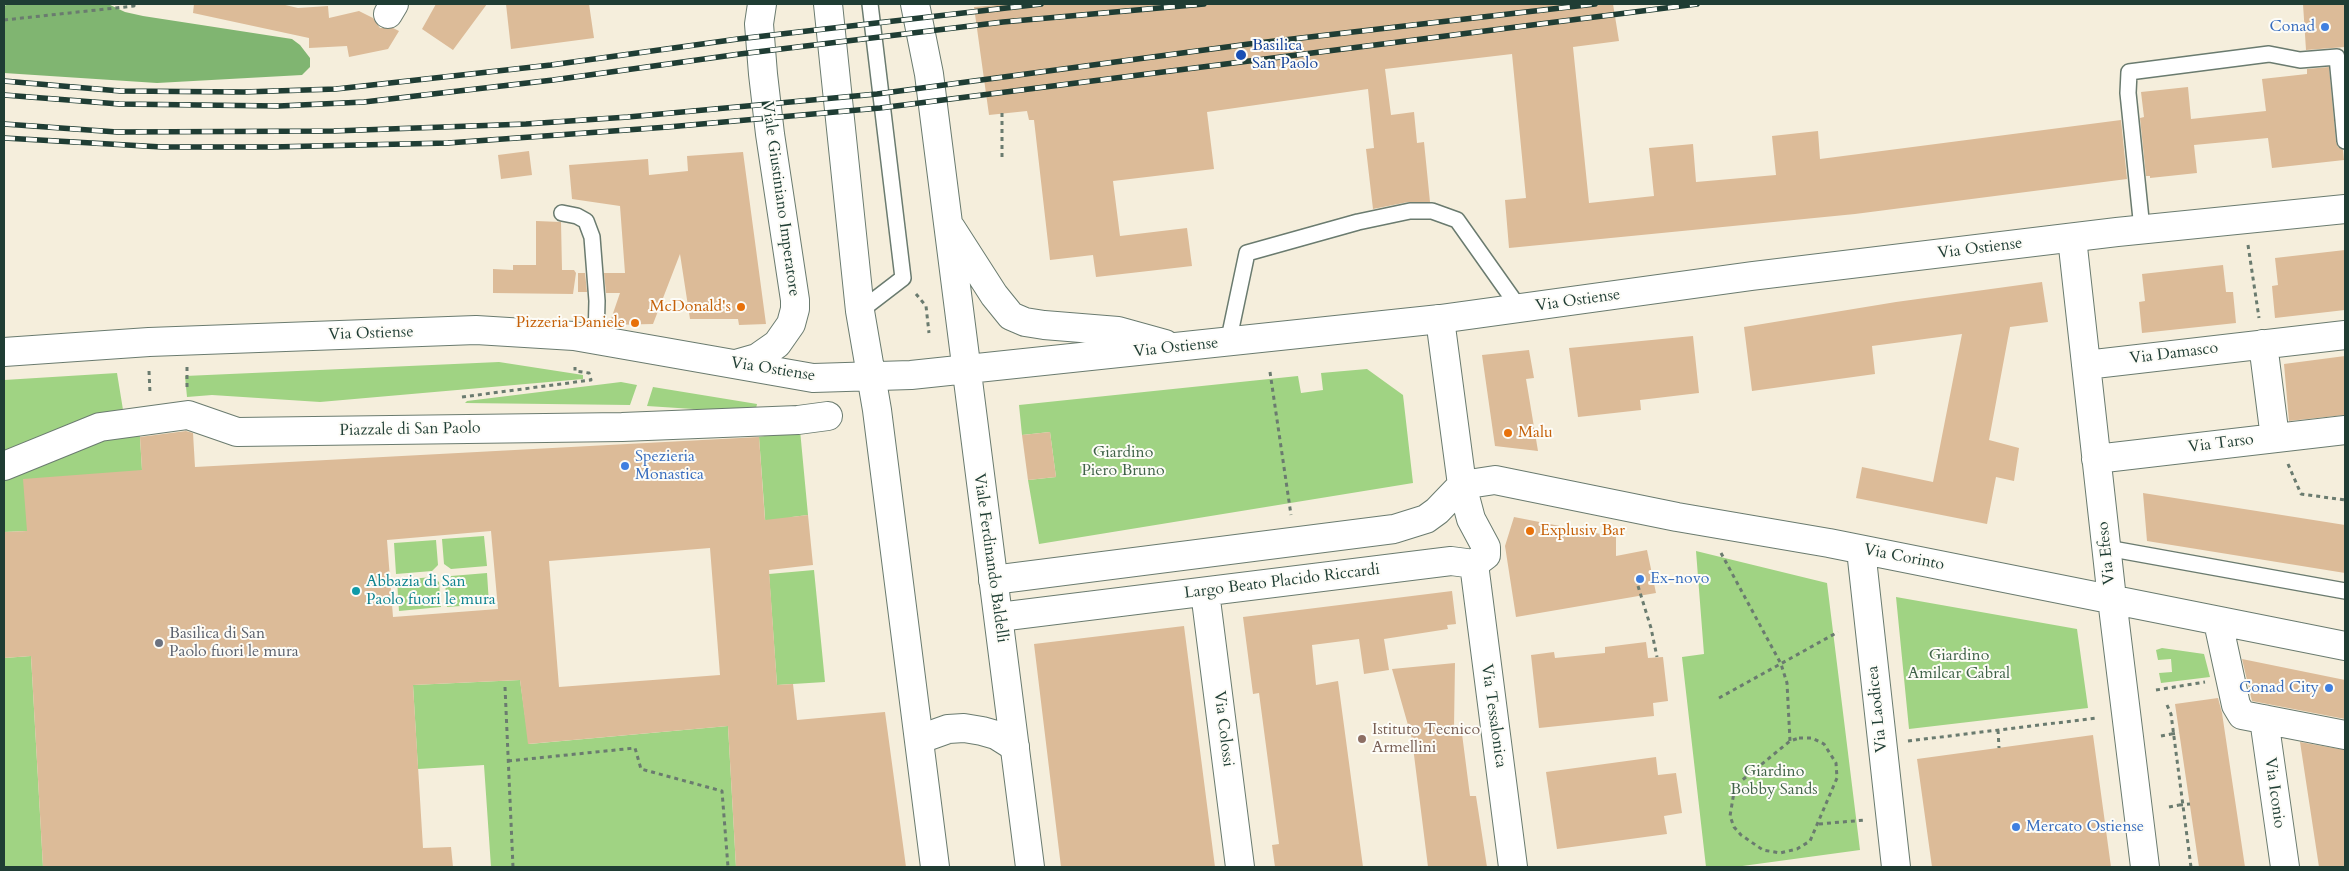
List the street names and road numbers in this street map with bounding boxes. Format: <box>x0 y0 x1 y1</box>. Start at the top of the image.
street label: Viale Giustiniano Imperatore <box>757 100 803 298</box>
street label: Via Ostiense <box>1937 234 2023 264</box>
street label: Via Ostiense <box>1534 286 1622 316</box>
street label: Via Ostiense <box>328 323 414 345</box>
street label: Via Ostiense <box>1133 334 1219 362</box>
street label: Via Damasco <box>2129 339 2219 369</box>
street label: Via Ostiense <box>729 354 817 386</box>
street label: Piazzale di San Paolo <box>339 419 481 441</box>
street label: Via Tarso <box>2187 430 2255 458</box>
street label: Viale Ferdinando Baldelli <box>969 472 1011 644</box>
street label: Via Efeso <box>2094 520 2120 586</box>
street label: Via Corinto <box>1862 541 1946 575</box>
street label: Largo Beato Placido Riccardi <box>1183 560 1381 604</box>
street label: Via Tessalonica <box>1476 663 1510 769</box>
street label: Via Laodicea <box>1864 665 1892 753</box>
street label: Via Colossi <box>1209 690 1237 768</box>
street label: Via Iconio <box>2260 756 2288 830</box>

